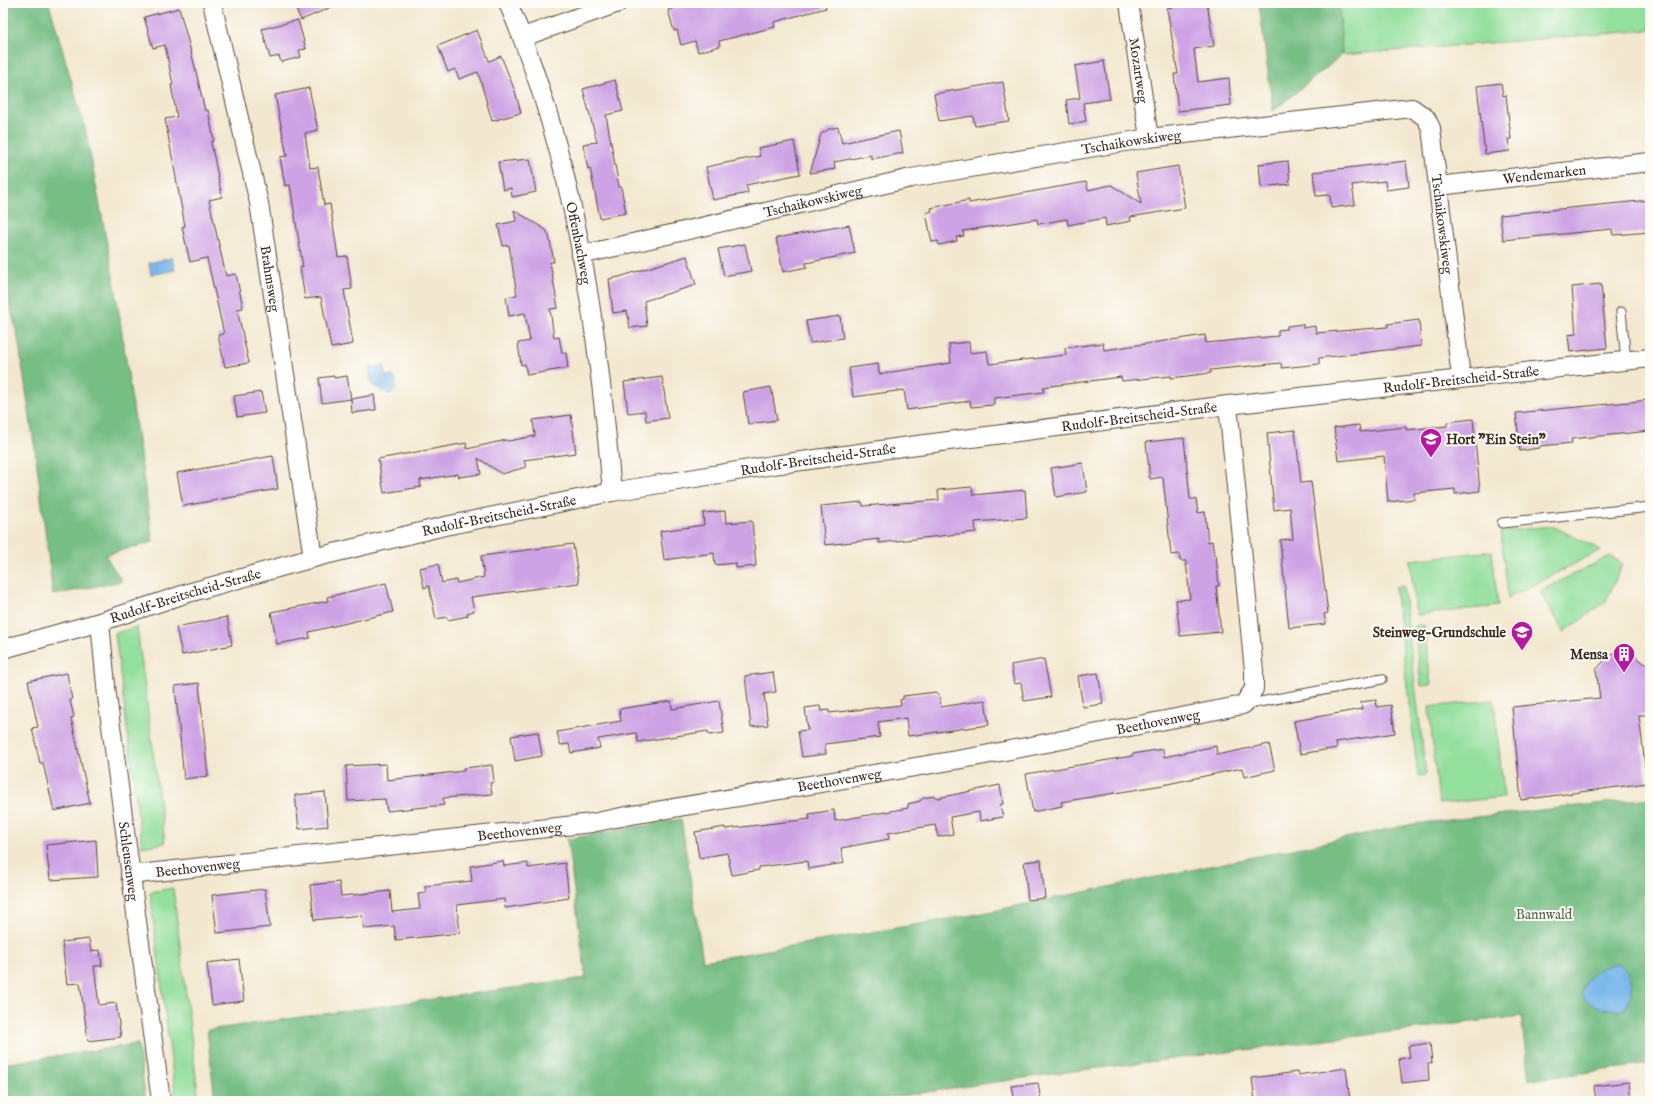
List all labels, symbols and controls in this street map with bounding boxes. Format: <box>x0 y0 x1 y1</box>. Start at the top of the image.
street label: Mozartweg <box>1124 36 1152 105</box>
street label: Tschaikowskiweg <box>1080 126 1182 159</box>
street label: Wendemarken <box>1502 161 1588 189</box>
street label: Tschaikowskiweg <box>1427 173 1457 276</box>
street label: Tschaikowskiweg <box>762 182 864 222</box>
street label: Offenbachweg <box>561 200 595 286</box>
street label: Brahmsweg <box>256 244 284 314</box>
street label: Rudolf-Breitscheid-Straße <box>1382 362 1541 398</box>
street label: Rudolf-Breitscheid-Straße <box>1060 398 1219 436</box>
school or university icon: Hort "Ein Stein" <box>1418 426 1444 459</box>
place label: Hort "Ein Stein" <box>1446 431 1546 449</box>
street label: Rudolf-Breitscheid-Straße <box>739 440 898 480</box>
street label: Rudolf-Breitscheid-Straße <box>420 491 578 541</box>
street label: Rudolf-Breitscheid-Straße <box>108 565 264 628</box>
school or university icon: Steinweg-Grundschule <box>1509 619 1535 652</box>
place label: Steinweg-Grundschule <box>1373 624 1507 642</box>
building icon: Mensa <box>1611 641 1637 674</box>
place label: Mensa <box>1570 646 1609 664</box>
street label: Beethovenweg <box>1115 705 1202 739</box>
street label: Beethovenweg <box>796 765 883 797</box>
street label: Beethovenweg <box>476 818 563 846</box>
street label: Schleusenweg <box>114 821 142 903</box>
street label: Beethovenweg <box>155 855 241 882</box>
park label: Bannwald <box>1516 906 1573 924</box>

